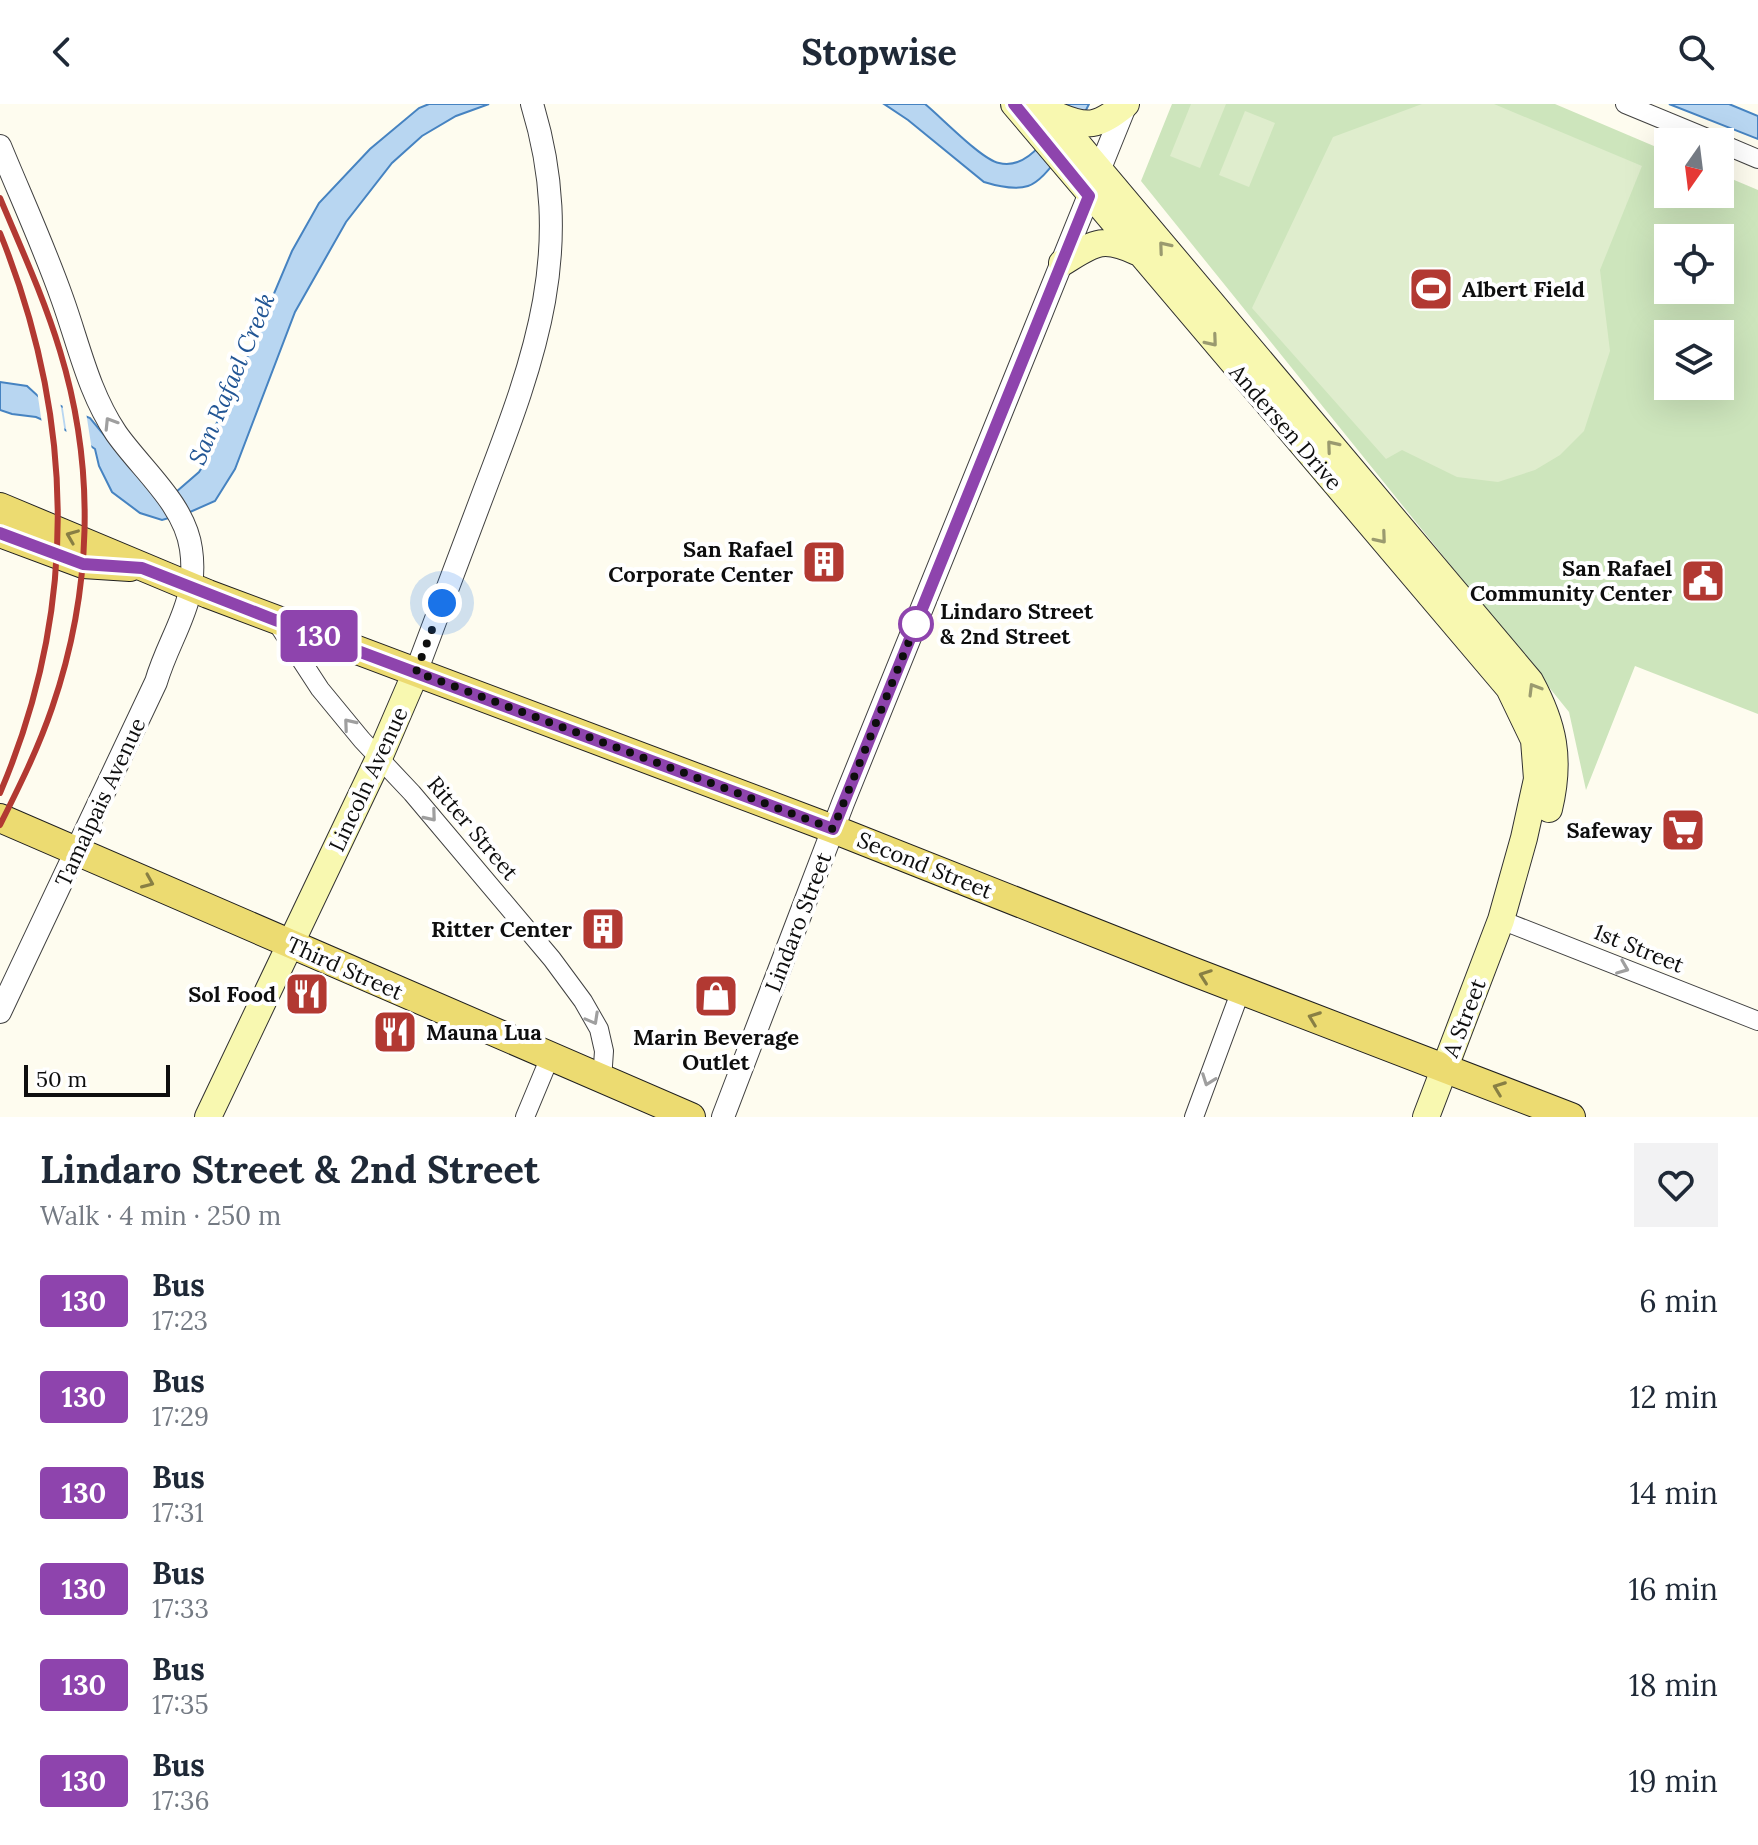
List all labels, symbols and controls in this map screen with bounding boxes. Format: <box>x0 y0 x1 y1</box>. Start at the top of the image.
text: Stopwise <box>801 29 957 75</box>
icon: back <box>40 30 84 74</box>
icon: search <box>1674 30 1718 74</box>
north arrow <box>1654 128 1734 208</box>
map controls <box>1654 128 1734 400</box>
button: locate <box>1654 224 1734 304</box>
one-way arrow <box>1159 242 1174 257</box>
sports icon: Albert Field <box>1407 265 1455 313</box>
place label: Albert Field <box>1462 275 1585 303</box>
water label: San Rafael Creek <box>181 288 282 469</box>
button: layers <box>1654 320 1734 400</box>
one-way arrow <box>1202 331 1217 346</box>
street label: Andersen Drive <box>1223 357 1348 496</box>
one-way arrow <box>104 417 119 431</box>
one-way arrow <box>1327 441 1342 455</box>
one-way arrow <box>66 529 80 546</box>
one-way arrow <box>1371 529 1386 543</box>
place label: San Rafael Corporate Center <box>608 535 793 588</box>
building icon: San Rafael Corporate Center <box>800 538 848 586</box>
place label: San Rafael Community Center <box>1470 554 1672 607</box>
public building icon: San Rafael Community Center <box>1679 557 1727 605</box>
your location <box>422 583 462 623</box>
place label: Lindaro Street & 2nd Street <box>940 597 1094 650</box>
marker: Lindaro Street & 2nd Street <box>899 607 933 641</box>
line badge: 130 <box>273 610 365 662</box>
text: 130 <box>297 618 341 654</box>
one-way arrow <box>1528 683 1543 698</box>
street label: Lincoln Avenue <box>322 702 414 856</box>
street label: Tamalpais Avenue <box>49 713 151 891</box>
one-way arrow <box>344 719 359 733</box>
street label: Ritter Street <box>421 770 525 886</box>
one-way arrow <box>421 806 436 821</box>
supermarket icon: Safeway <box>1659 806 1707 854</box>
place label: Safeway <box>1566 816 1653 844</box>
street label: Second Street <box>853 825 997 905</box>
street label: Lindaro Street <box>759 848 838 996</box>
one-way arrow <box>140 873 154 889</box>
building icon: Ritter Center <box>579 905 627 953</box>
place label: Ritter Center <box>431 915 572 943</box>
street label: 1st Street <box>1590 917 1689 979</box>
street label: Third Street <box>283 930 408 1006</box>
one-way arrow <box>1615 958 1629 975</box>
restaurant icon: Sol Food <box>283 970 331 1018</box>
one-way arrow <box>1199 970 1213 986</box>
shop icon: Marin Beverage Outlet <box>692 972 740 1020</box>
street label: A Street <box>1436 974 1492 1062</box>
place label: Sol Food <box>188 980 276 1008</box>
restaurant icon: Mauna Lua <box>371 1008 419 1056</box>
one-way arrow <box>583 1010 599 1024</box>
one-way arrow <box>1308 1011 1322 1028</box>
place label: Mauna Lua <box>426 1018 542 1046</box>
place label: Marin Beverage Outlet <box>633 1023 799 1076</box>
scale bar <box>24 1061 170 1097</box>
text: 50 m <box>36 1065 87 1093</box>
one-way arrow <box>1201 1072 1218 1086</box>
one-way arrow <box>1493 1082 1507 1098</box>
button: heart <box>1634 1143 1718 1227</box>
text: Lindaro Street & 2nd Street <box>40 1145 540 1193</box>
text: Walk · 4 min · 250 m <box>40 1199 281 1232</box>
text: Bus <box>152 1266 205 1304</box>
text: 6 min <box>1639 1282 1718 1320</box>
text: 130 <box>62 1283 106 1319</box>
text: 17:23 <box>152 1304 208 1337</box>
text: Bus <box>152 1362 205 1400</box>
text: 12 min <box>1630 1378 1718 1416</box>
text: 130 <box>62 1379 106 1415</box>
text: 17:29 <box>152 1400 209 1433</box>
text: Bus <box>152 1458 205 1496</box>
text: 14 min <box>1629 1474 1718 1512</box>
text: 130 <box>62 1475 106 1511</box>
text: 17:31 <box>152 1496 204 1529</box>
text: Bus <box>152 1554 205 1592</box>
text: 16 min <box>1628 1570 1718 1608</box>
text: 130 <box>62 1571 106 1607</box>
text: 17:33 <box>152 1592 209 1625</box>
text: Bus <box>152 1650 205 1688</box>
text: 18 min <box>1629 1666 1718 1704</box>
text: 130 <box>62 1667 106 1703</box>
text: 17:35 <box>152 1688 209 1721</box>
text: Bus <box>152 1746 205 1784</box>
text: 19 min <box>1628 1762 1718 1800</box>
text: 130 <box>62 1763 106 1799</box>
text: 17:36 <box>152 1784 209 1817</box>

